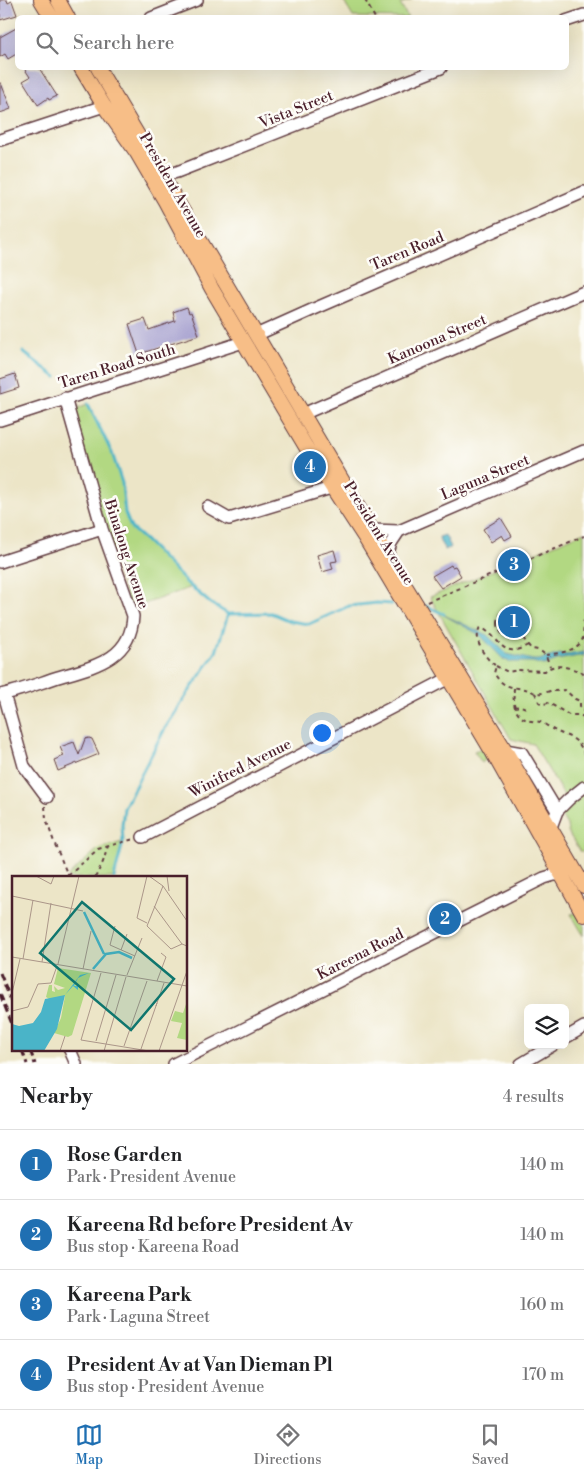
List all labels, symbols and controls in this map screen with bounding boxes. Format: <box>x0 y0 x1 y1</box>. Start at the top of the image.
search box <box>15 15 569 70</box>
icon: search <box>33 29 61 57</box>
text: Search here <box>73 31 174 55</box>
street label: Vista Street <box>255 86 337 133</box>
street label: President Avenue <box>135 129 210 241</box>
street label: Taren Road <box>368 227 447 275</box>
street label: Kanoona Street <box>385 310 490 369</box>
street label: Taren Road South <box>56 340 178 393</box>
pin: 4 <box>294 448 326 486</box>
street label: Laguna Street <box>438 450 533 505</box>
street label: President Avenue <box>339 478 418 589</box>
street label: Binalong Avenue <box>100 496 153 611</box>
pin: 3 <box>498 546 530 584</box>
pin: 1 <box>498 603 530 641</box>
your location <box>309 720 335 746</box>
street label: Winifred Avenue <box>185 734 295 803</box>
inset map <box>12 876 188 1052</box>
pin: 2 <box>429 900 461 938</box>
street label: Kareena Road <box>314 924 407 984</box>
map controls <box>524 1004 569 1049</box>
button: layers <box>524 1004 569 1049</box>
text: Nearby <box>20 1084 93 1110</box>
text: 4 results <box>503 1087 564 1107</box>
text: Rose Garden <box>67 1143 182 1167</box>
text: 1 <box>32 1155 40 1175</box>
text: 140 m <box>520 1155 564 1175</box>
text: Park · President Avenue <box>67 1167 236 1187</box>
text: Kareena Rd before President Av <box>67 1213 353 1237</box>
text: 2 <box>31 1225 41 1245</box>
text: 140 m <box>520 1225 564 1245</box>
text: Bus stop · Kareena Road <box>67 1237 239 1257</box>
text: Kareena Park <box>67 1283 192 1307</box>
text: 3 <box>31 1295 41 1315</box>
text: 160 m <box>520 1295 564 1315</box>
text: Park · Laguna Street <box>67 1307 210 1327</box>
text: President Av at Van Dieman Pl <box>67 1353 333 1377</box>
text: 4 <box>31 1365 41 1385</box>
text: 170 m <box>522 1365 564 1385</box>
text: Bus stop · President Avenue <box>67 1377 264 1397</box>
tab: Map <box>75 1421 103 1469</box>
tab: Directions <box>254 1421 321 1469</box>
tab: Saved <box>472 1421 509 1469</box>

